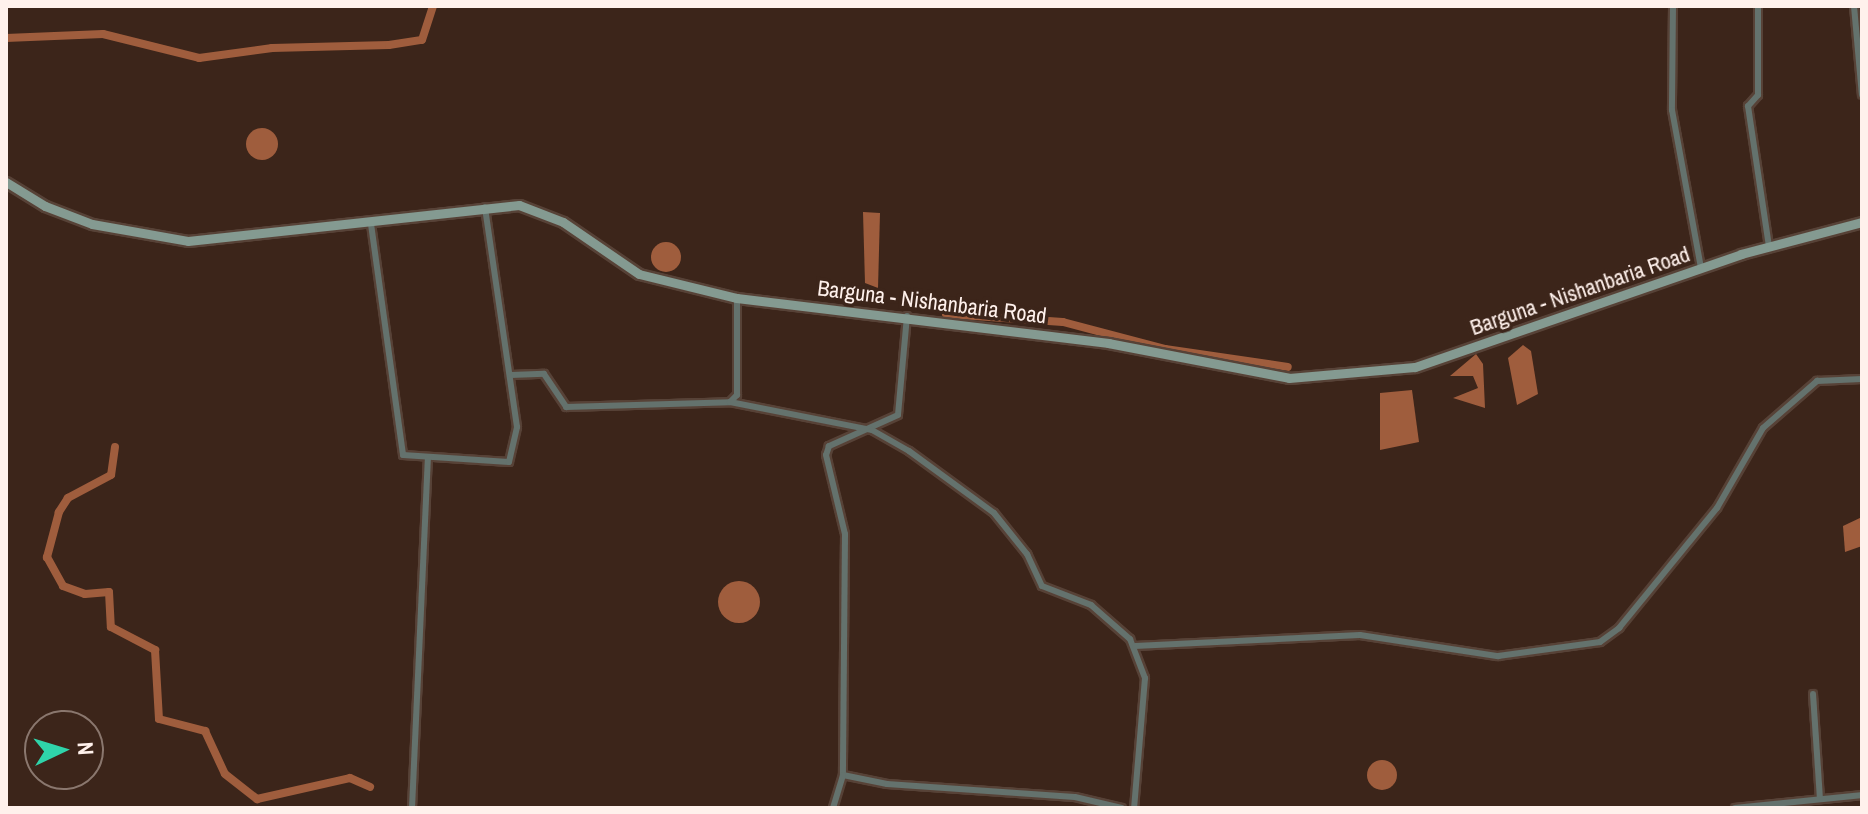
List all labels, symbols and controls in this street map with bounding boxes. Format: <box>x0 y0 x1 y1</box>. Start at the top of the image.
street label: Barguna - Nishanbaria Road <box>1467 241 1693 341</box>
street label: Barguna - Nishanbaria Road <box>816 275 1048 329</box>
north arrow <box>24 710 104 790</box>
text: N <box>71 741 101 756</box>

